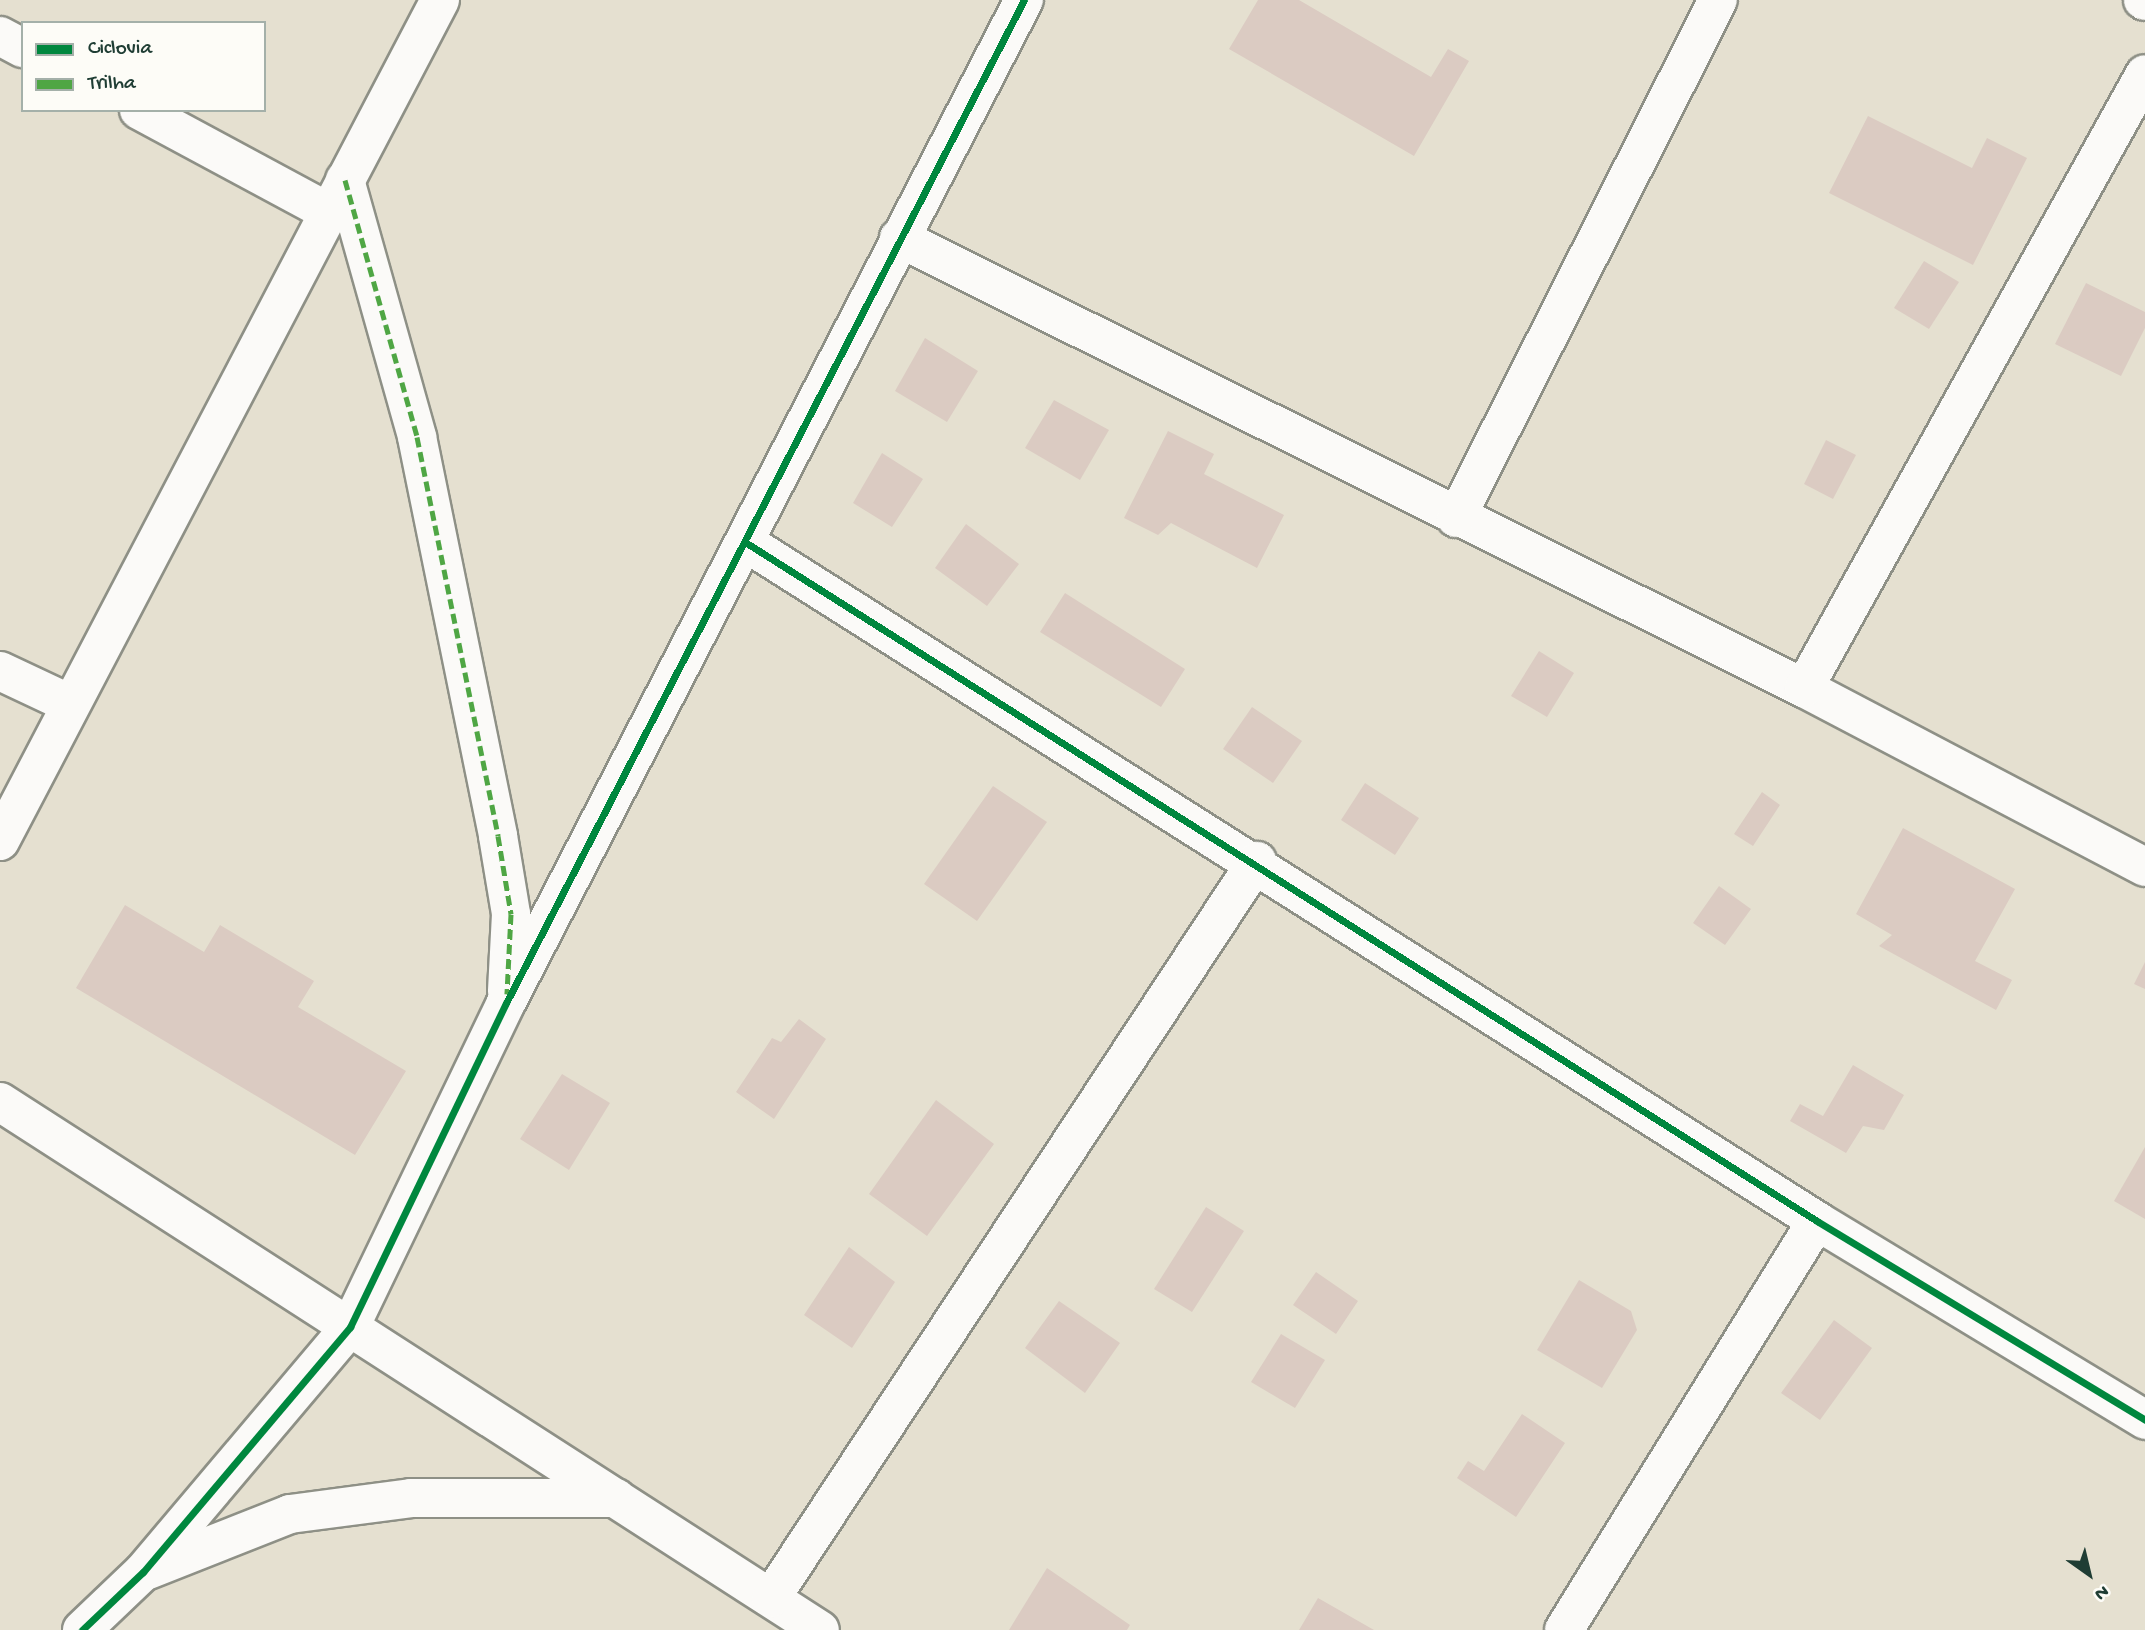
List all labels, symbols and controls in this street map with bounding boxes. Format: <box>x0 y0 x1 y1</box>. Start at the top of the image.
legend <box>21 21 266 112</box>
text: Ciclovia <box>88 37 152 62</box>
text: Trilha <box>88 72 136 97</box>
north arrow <box>2054 1539 2124 1609</box>
text: N <box>2089 1579 2113 1605</box>

